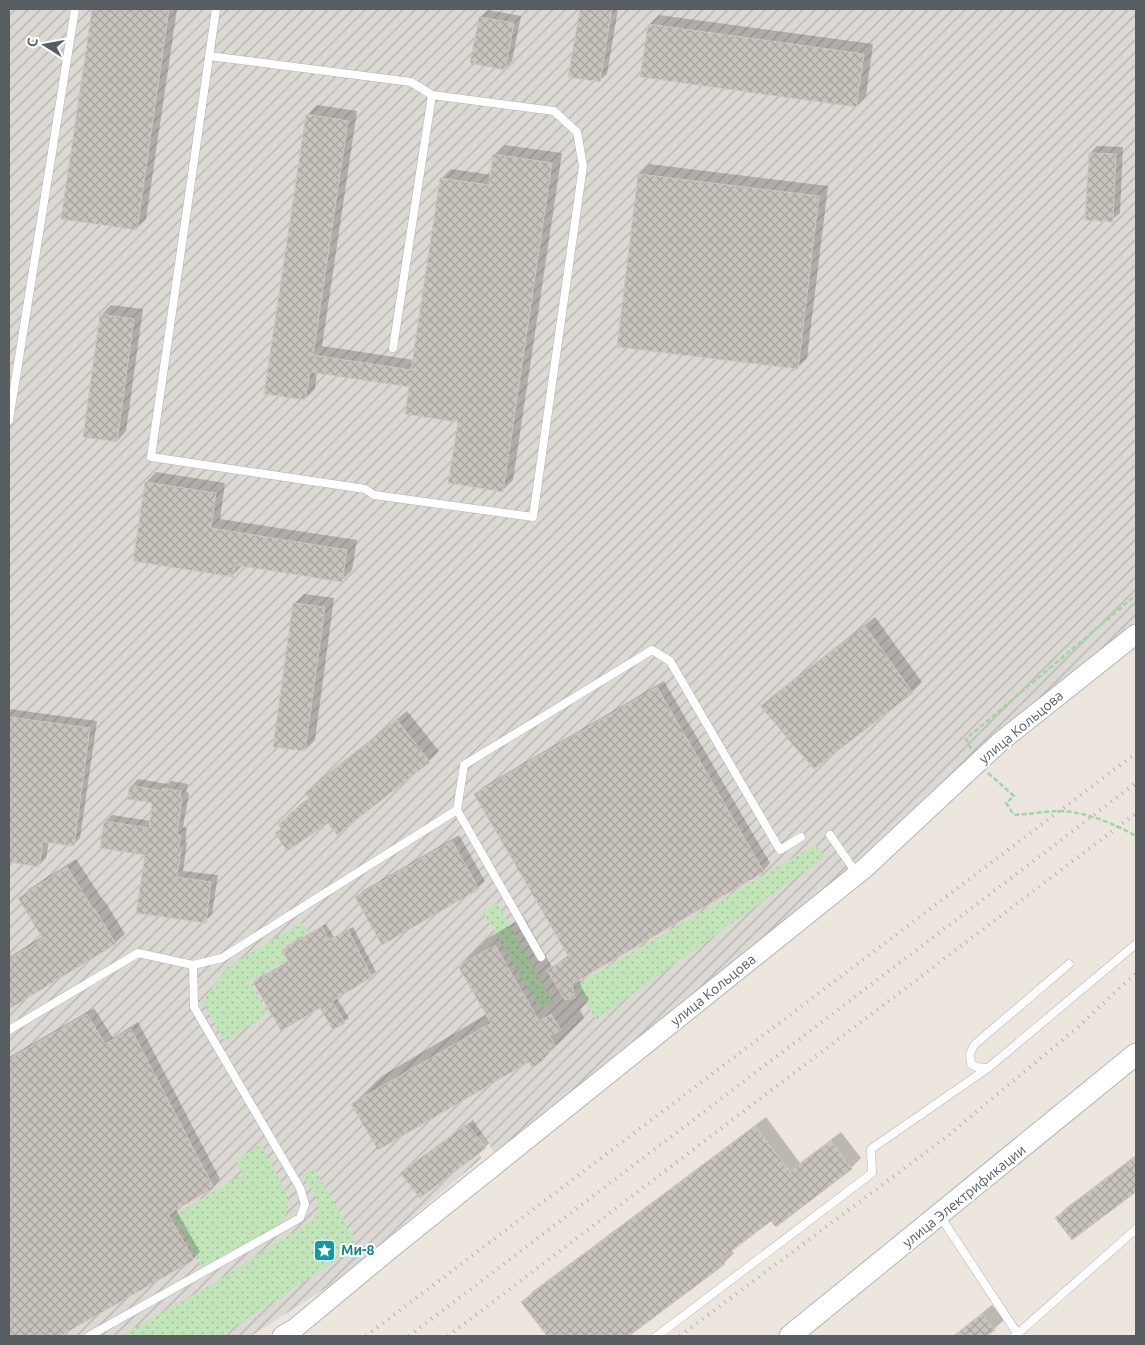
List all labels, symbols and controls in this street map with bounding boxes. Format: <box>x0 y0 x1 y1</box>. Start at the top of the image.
north arrow <box>20 20 70 70</box>
text: С <box>24 37 41 48</box>
street label: улица Кольцова <box>976 687 1066 767</box>
street label: улица Кольцова <box>667 951 759 1029</box>
street label: улица Электрификации <box>899 1141 1029 1251</box>
place icon: Ми-8 <box>313 1238 337 1262</box>
place label: Ми-8 <box>341 1242 375 1258</box>

